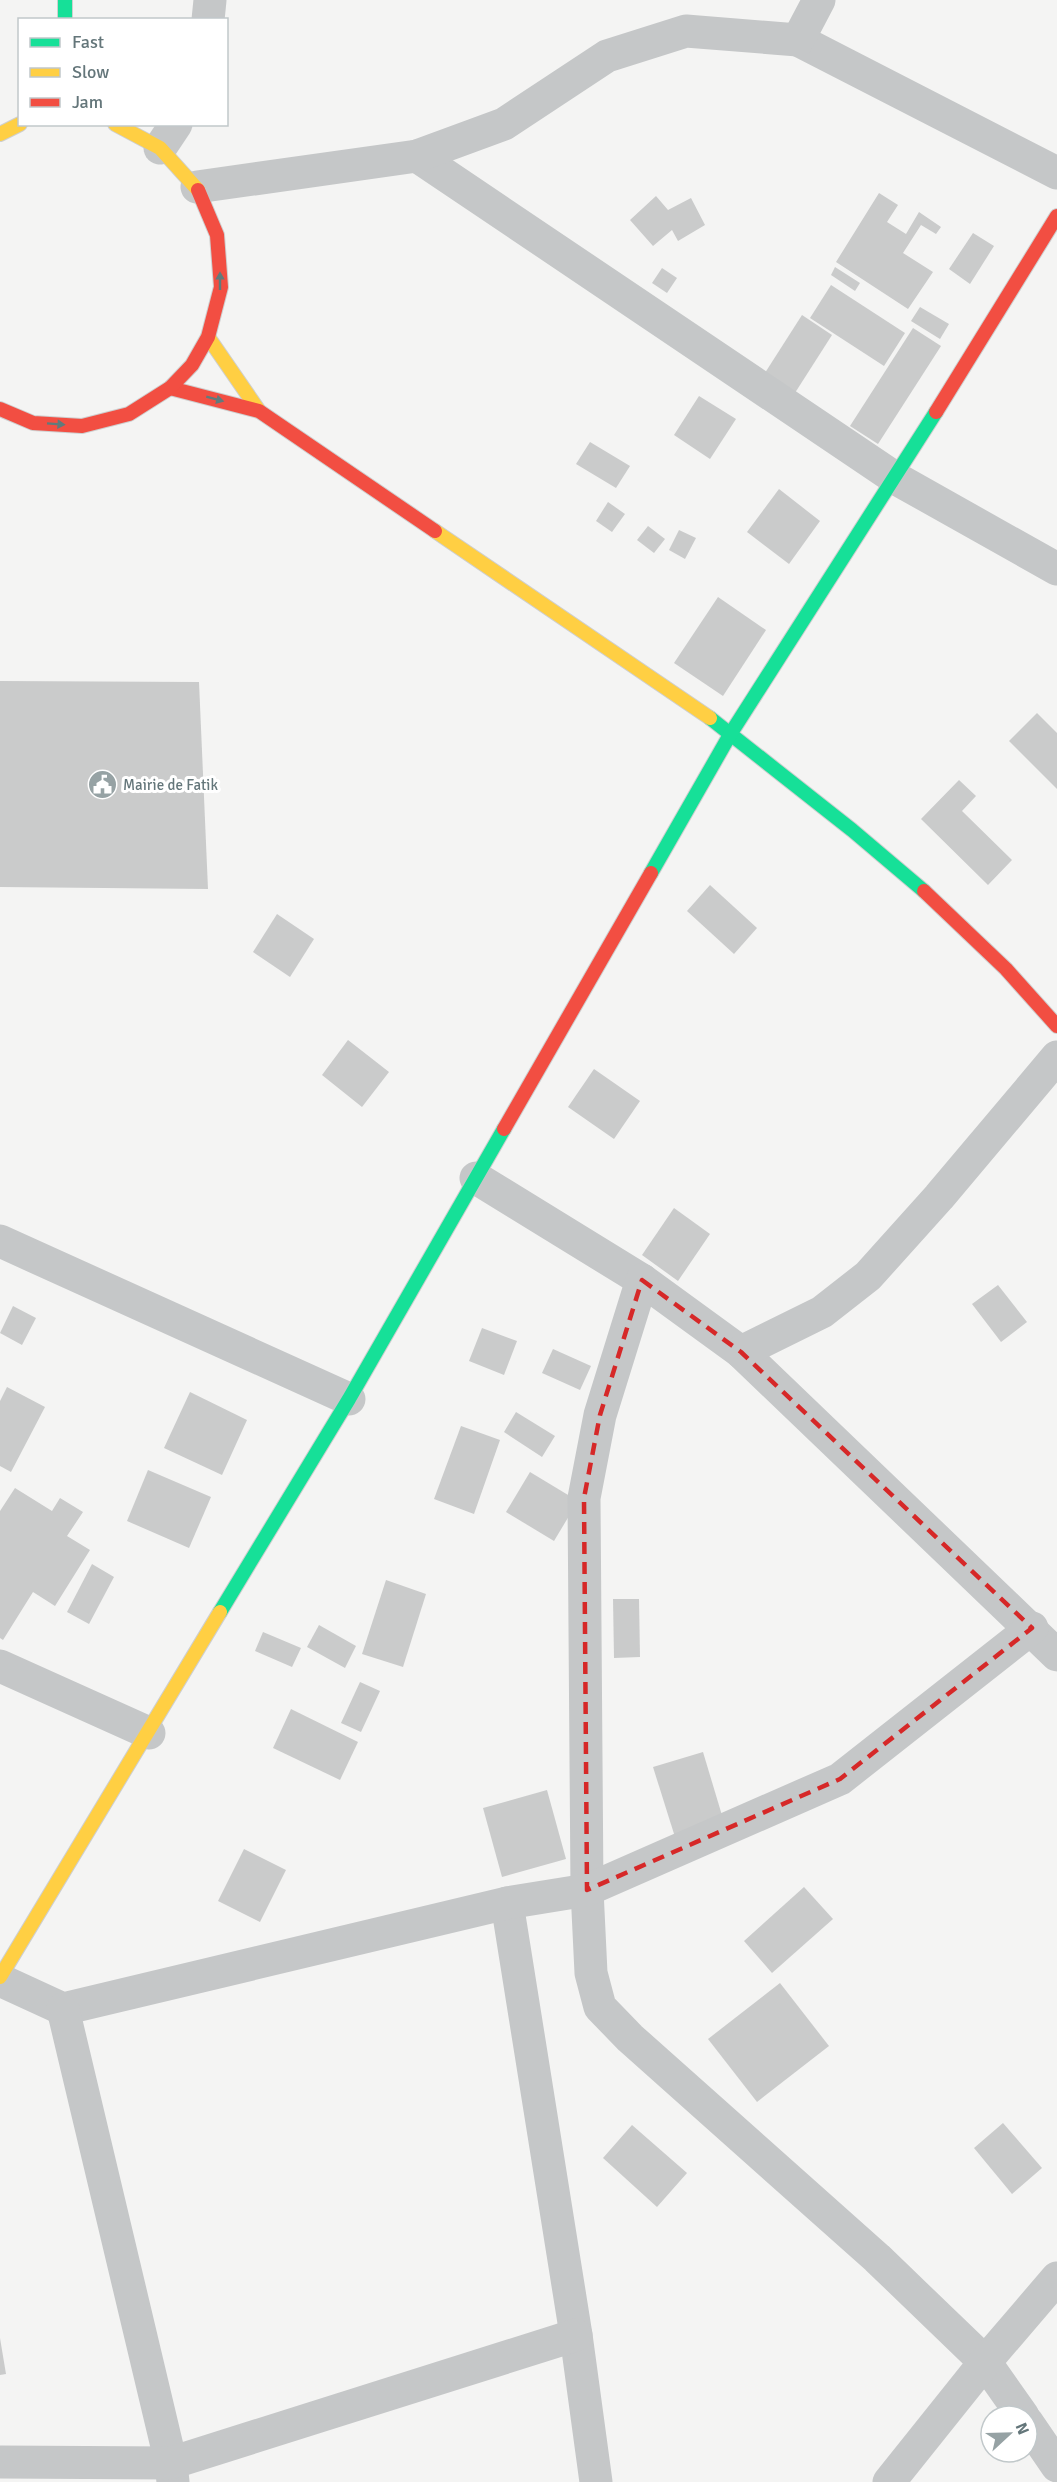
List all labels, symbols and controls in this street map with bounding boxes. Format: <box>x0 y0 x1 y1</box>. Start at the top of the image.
legend <box>18 18 228 126</box>
text: Fast <box>72 31 104 53</box>
text: Slow <box>72 61 109 83</box>
text: Jam <box>72 91 103 113</box>
one-way arrow <box>215 271 225 290</box>
one-way arrow <box>206 395 224 404</box>
one-way arrow <box>46 420 65 429</box>
public building icon: Mairie de Fatik <box>86 769 118 801</box>
place label: Mairie de Fatik <box>123 776 218 794</box>
north arrow <box>979 2404 1039 2464</box>
text: N <box>1011 2420 1033 2438</box>

